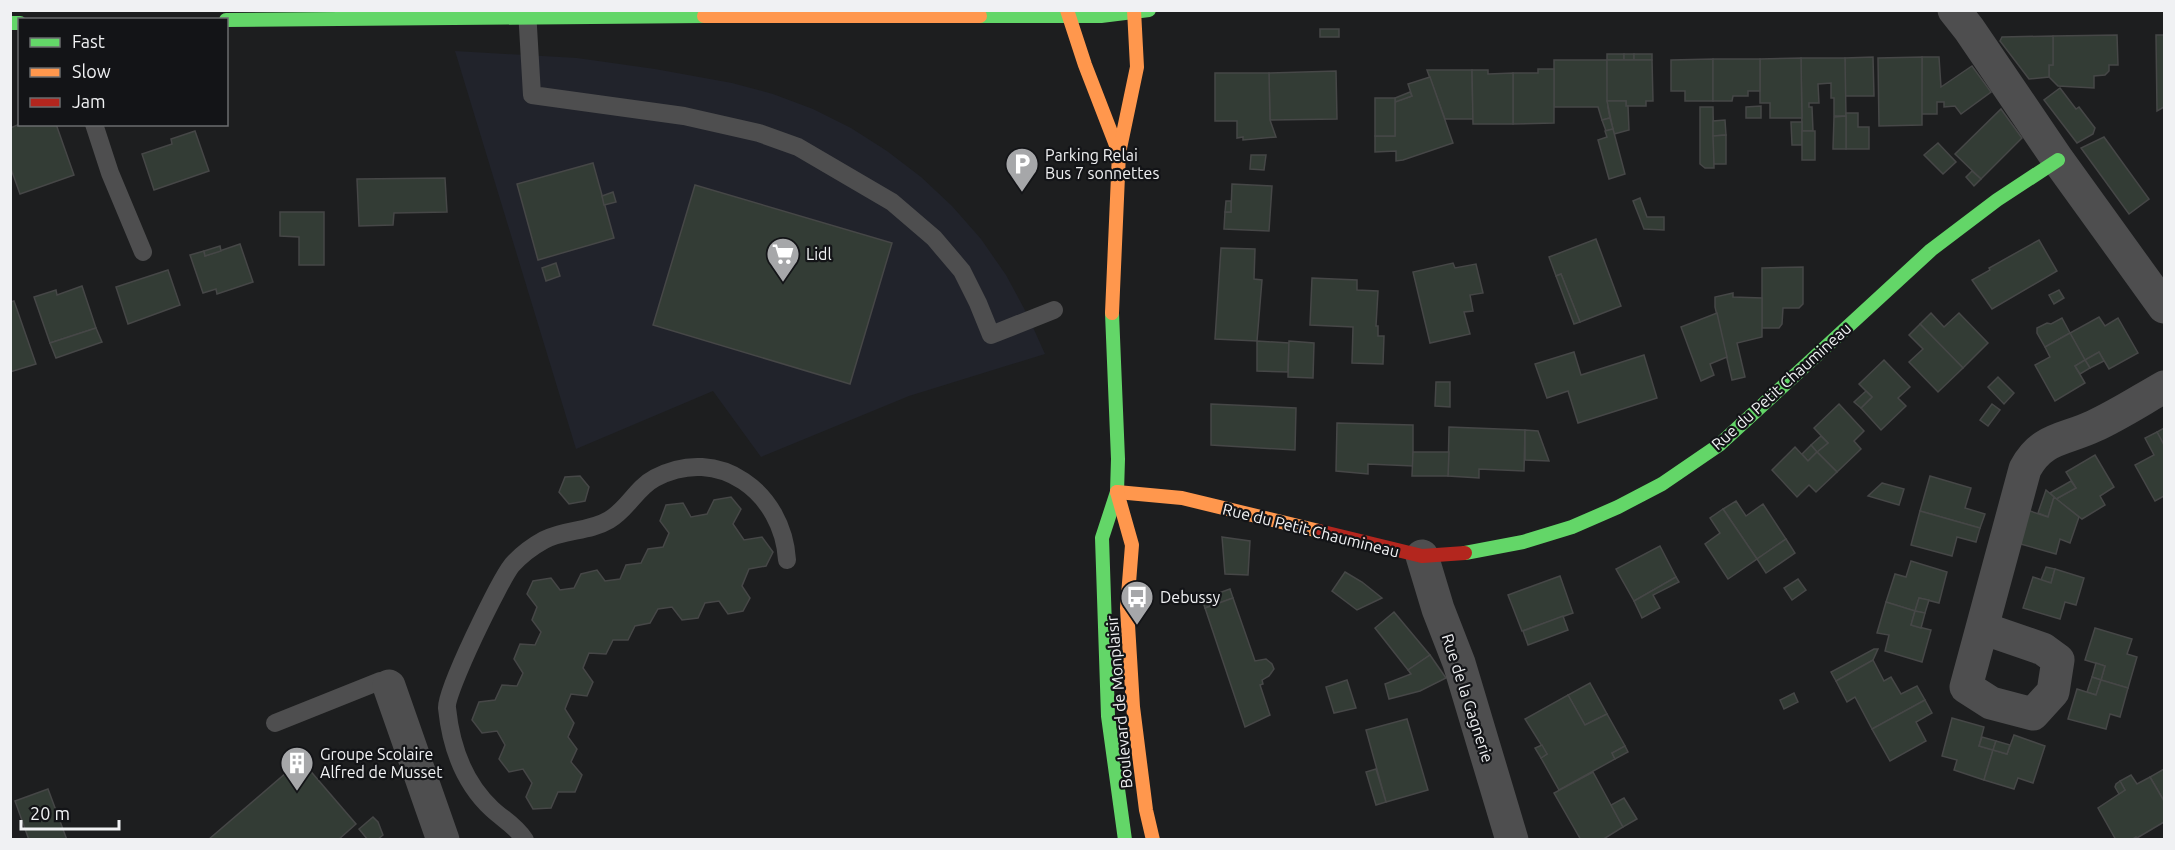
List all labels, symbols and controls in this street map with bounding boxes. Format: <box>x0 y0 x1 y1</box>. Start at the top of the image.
legend <box>18 18 228 126</box>
text: Fast <box>72 31 105 51</box>
text: Slow <box>72 61 111 81</box>
text: Jam <box>72 91 106 111</box>
parking icon: Parking Relai Bus 7 sonnettes <box>1004 146 1040 193</box>
place label: Parking Relai Bus 7 sonnettes <box>1045 146 1159 182</box>
supermarket icon: Lidl <box>765 236 801 283</box>
place label: Lidl <box>806 245 832 263</box>
street label: Rue du Petit Chaumineau <box>1708 319 1854 453</box>
street label: Rue du Petit Chaumineau <box>1221 499 1401 561</box>
bus stop icon: Debussy <box>1119 579 1155 626</box>
place label: Debussy <box>1160 588 1221 606</box>
street label: Boulevard de Monplaisir <box>1102 615 1136 789</box>
street label: Rue de la Gagnerie <box>1439 631 1497 765</box>
building icon: Groupe Scolaire Alfred de Musset <box>279 745 315 792</box>
place label: Groupe Scolaire Alfred de Musset <box>320 745 443 781</box>
scale bar <box>21 793 118 831</box>
text: 20 m <box>30 803 70 823</box>

